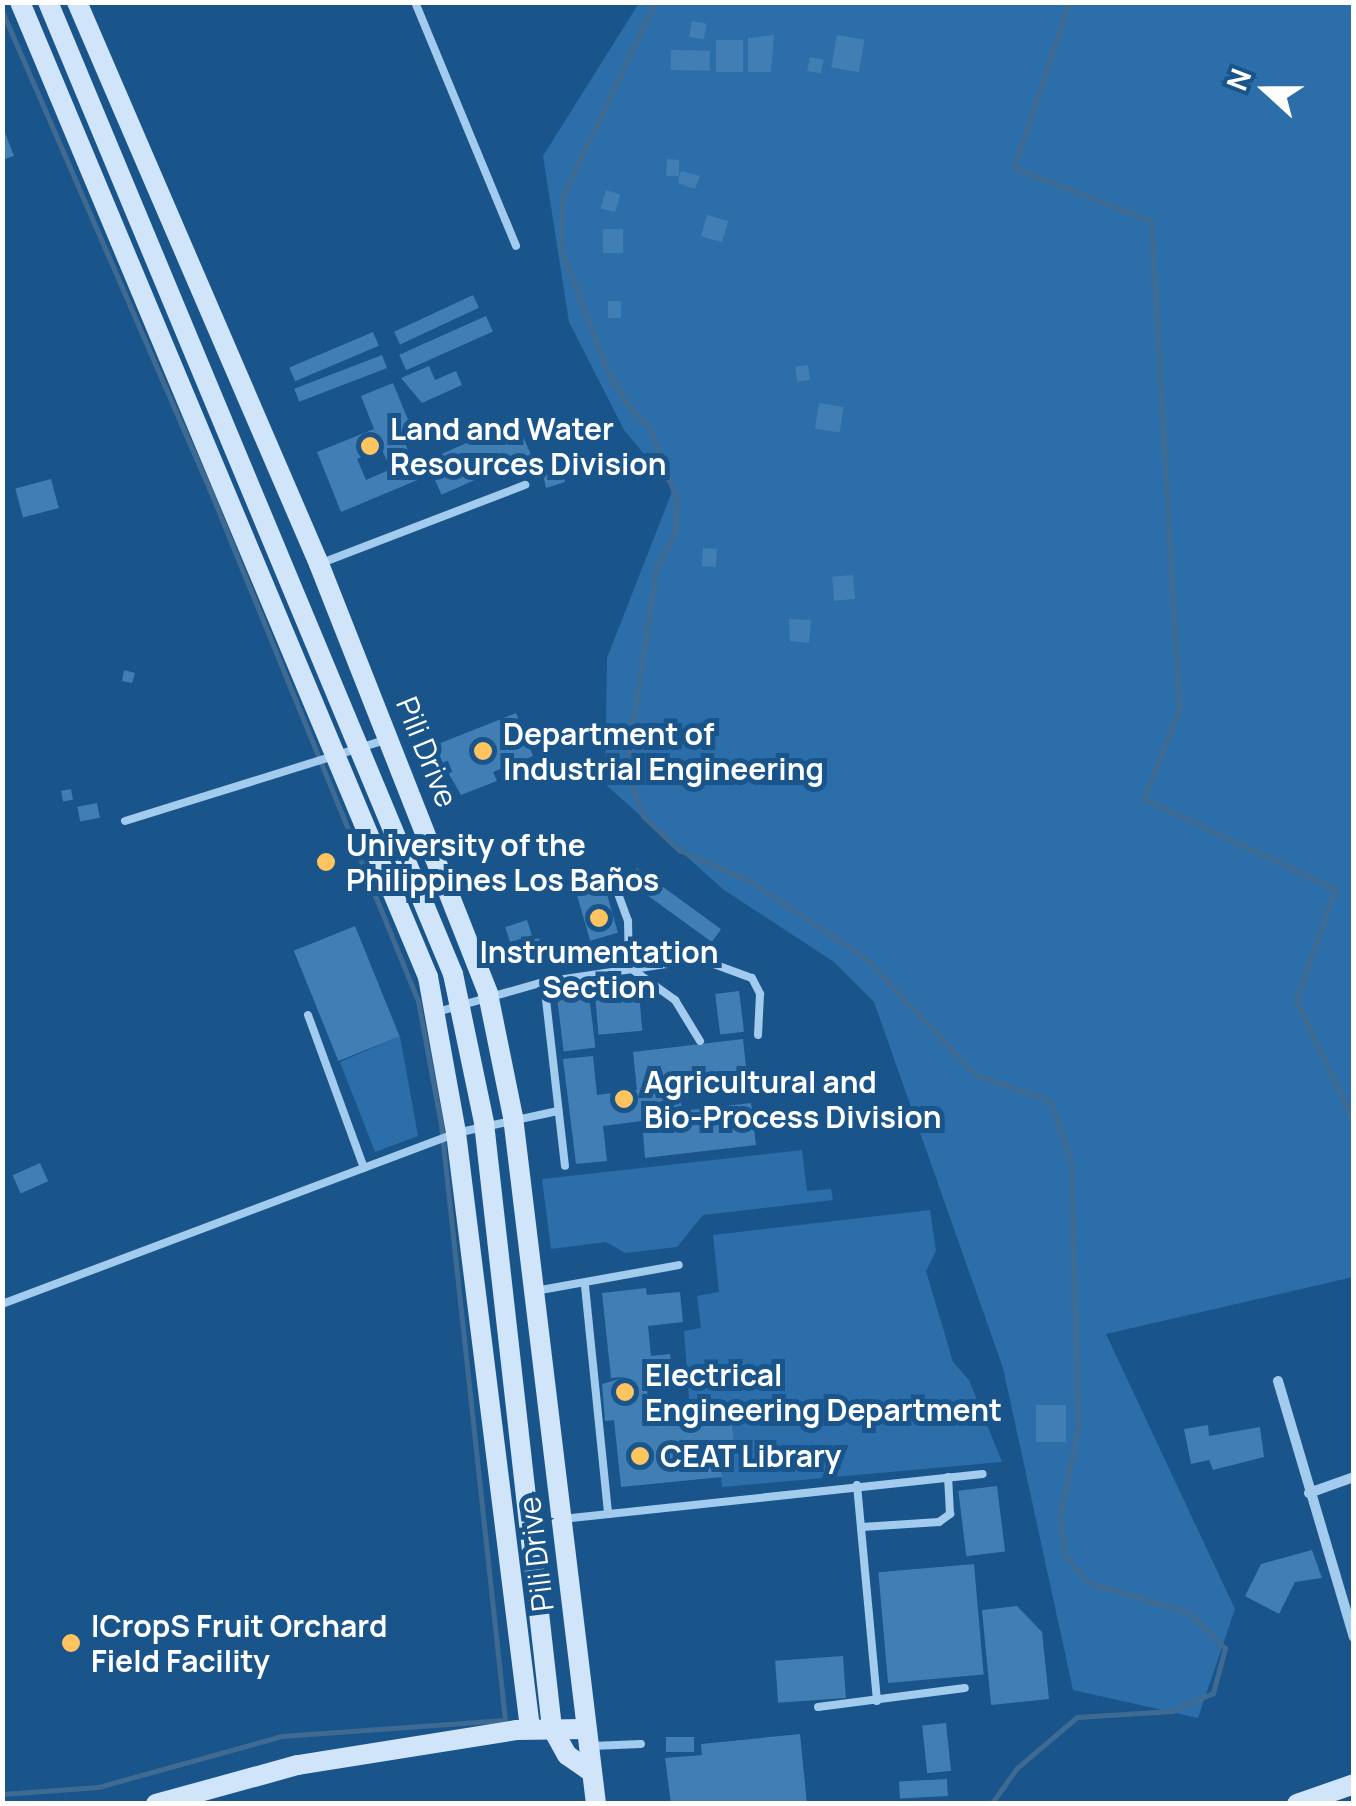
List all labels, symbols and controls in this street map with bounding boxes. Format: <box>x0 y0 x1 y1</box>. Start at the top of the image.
north arrow <box>1216 40 1316 140</box>
text: N <box>1217 63 1259 95</box>
place label: Land and Water Resources Division <box>390 411 667 482</box>
marker: Land and Water Resources Division <box>359 435 381 457</box>
street label: Pili Drive <box>389 692 465 812</box>
place label: Department of Industrial Engineering <box>503 716 824 786</box>
marker: Department of Industrial Engineering <box>472 740 494 762</box>
place label: University of the Philippines Los Baños <box>346 827 659 898</box>
marker: University of the Philippines Los Baños <box>315 851 337 873</box>
marker: Instrumentation Section <box>588 907 610 929</box>
place label: Instrumentation Section <box>479 934 719 1004</box>
place label: Agricultural and Bio-Process Division <box>644 1064 942 1134</box>
marker: Agricultural and Bio-Process Division <box>613 1088 635 1110</box>
place label: Electrical Engineering Department <box>645 1357 1002 1428</box>
marker: Electrical Engineering Department <box>614 1381 636 1403</box>
place label: CEAT Library <box>660 1438 842 1474</box>
marker: CEAT Library <box>629 1445 651 1467</box>
street label: Pili Drive <box>511 1495 561 1613</box>
place label: ICropS Fruit Orchard Field Facility <box>91 1608 387 1678</box>
marker: ICropS Fruit Orchard Field Facility <box>60 1632 82 1654</box>

